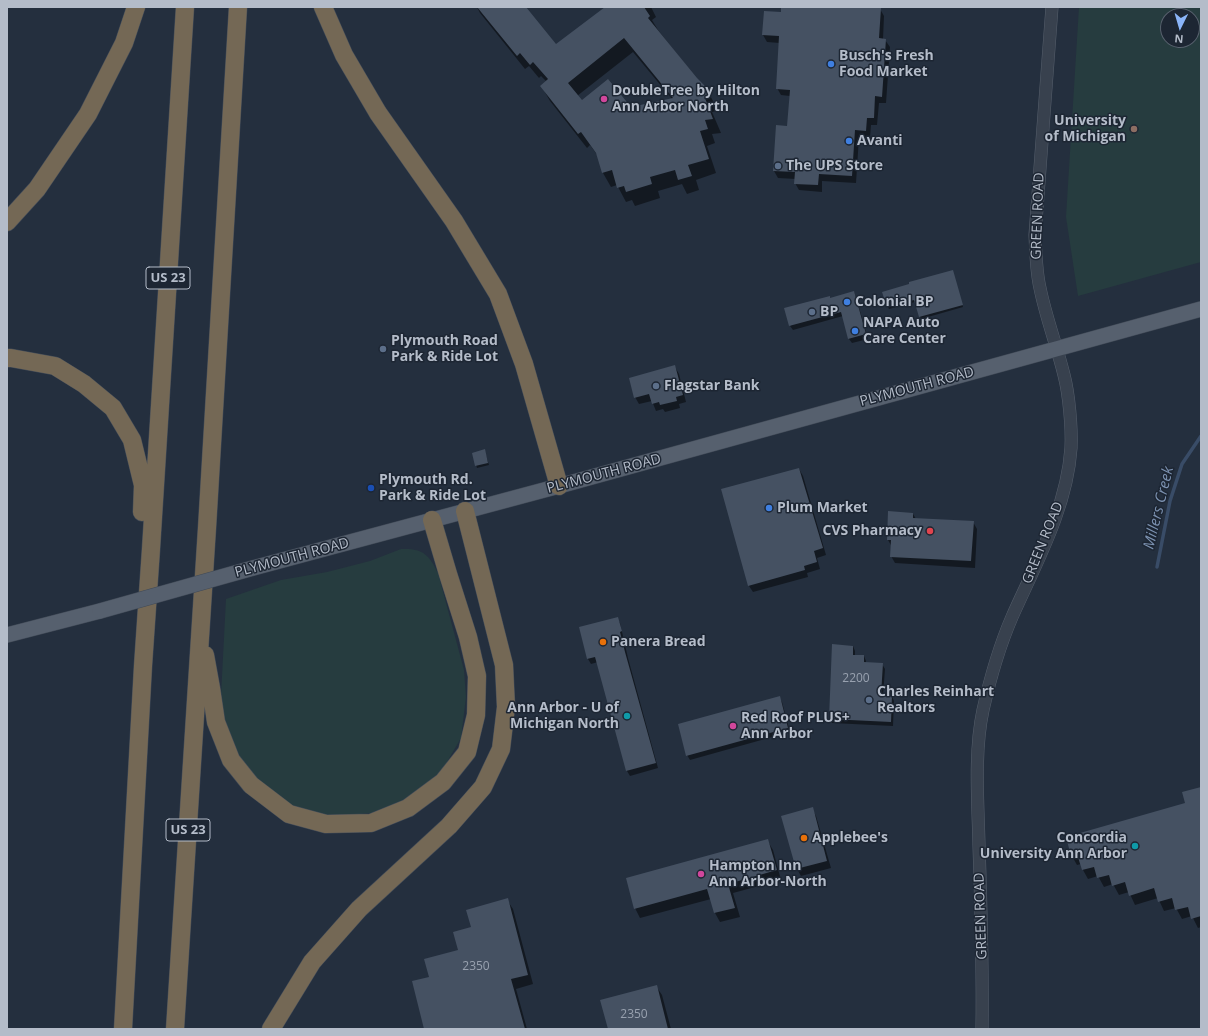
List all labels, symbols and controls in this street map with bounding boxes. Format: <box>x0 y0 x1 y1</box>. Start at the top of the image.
north arrow <box>1160 8 1200 48</box>
text: N <box>1174 32 1184 47</box>
place label: Busch's Fresh Food Market <box>839 48 934 80</box>
marker: Busch's Fresh Food Market <box>826 59 836 69</box>
place label: DoubleTree by Hilton Ann Arbor North <box>612 83 760 116</box>
marker: DoubleTree by Hilton Ann Arbor North <box>599 94 609 104</box>
place label: University of Michigan <box>1045 113 1126 146</box>
marker: University of Michigan <box>1129 124 1139 134</box>
place label: Avanti <box>857 133 903 149</box>
marker: Avanti <box>844 136 854 146</box>
place label: The UPS Store <box>786 158 883 174</box>
marker: The UPS Store <box>773 161 783 171</box>
street label: GREEN ROAD <box>1028 172 1048 260</box>
road number: US 23 <box>146 267 190 289</box>
place label: Colonial BP <box>855 294 934 310</box>
marker: Colonial BP <box>842 297 852 307</box>
place label: BP <box>820 304 838 320</box>
marker: BP <box>807 307 817 317</box>
place label: NAPA Auto Care Center <box>863 315 946 348</box>
marker: NAPA Auto Care Center <box>850 326 860 336</box>
place label: Plymouth Road Park & Ride Lot <box>391 333 498 366</box>
marker: Plymouth Road Park & Ride Lot <box>378 344 388 354</box>
street label: PLYMOUTH ROAD <box>858 364 976 410</box>
place label: Flagstar Bank <box>664 378 760 394</box>
marker: Flagstar Bank <box>651 381 661 391</box>
street label: PLYMOUTH ROAD <box>545 451 663 497</box>
water label: Millers Creek <box>1140 465 1178 551</box>
place label: Plymouth Rd. Park & Ride Lot <box>379 472 486 504</box>
marker: Plymouth Rd. Park & Ride Lot <box>366 483 376 493</box>
street label: GREEN ROAD <box>1019 499 1067 587</box>
place label: Plum Market <box>777 500 868 516</box>
marker: Plum Market <box>764 503 774 513</box>
place label: CVS Pharmacy <box>822 523 922 539</box>
marker: CVS Pharmacy <box>925 526 935 536</box>
street label: PLYMOUTH ROAD <box>233 535 351 581</box>
place label: Panera Bread <box>611 634 706 650</box>
marker: Panera Bread <box>598 637 608 647</box>
house number: 2200 <box>842 672 870 686</box>
place label: Charles Reinhart Realtors <box>877 684 994 716</box>
marker: Charles Reinhart Realtors <box>864 695 874 705</box>
place label: Ann Arbor - U of Michigan North <box>507 700 619 732</box>
place label: Red Roof PLUS+ Ann Arbor <box>741 710 850 742</box>
marker: Ann Arbor - U of Michigan North <box>622 711 632 721</box>
marker: Red Roof PLUS+ Ann Arbor <box>728 721 738 731</box>
road number: US 23 <box>166 819 210 841</box>
place label: Applebee's <box>812 830 888 846</box>
place label: Concordia University Ann Arbor <box>980 830 1127 862</box>
marker: Applebee's <box>799 833 809 843</box>
marker: Concordia University Ann Arbor <box>1130 841 1140 851</box>
place label: Hampton Inn Ann Arbor-North <box>709 858 827 890</box>
marker: Hampton Inn Ann Arbor-North <box>696 869 706 879</box>
street label: GREEN ROAD <box>971 872 991 960</box>
house number: 2350 <box>462 960 490 974</box>
house number: 2350 <box>620 1008 648 1022</box>

